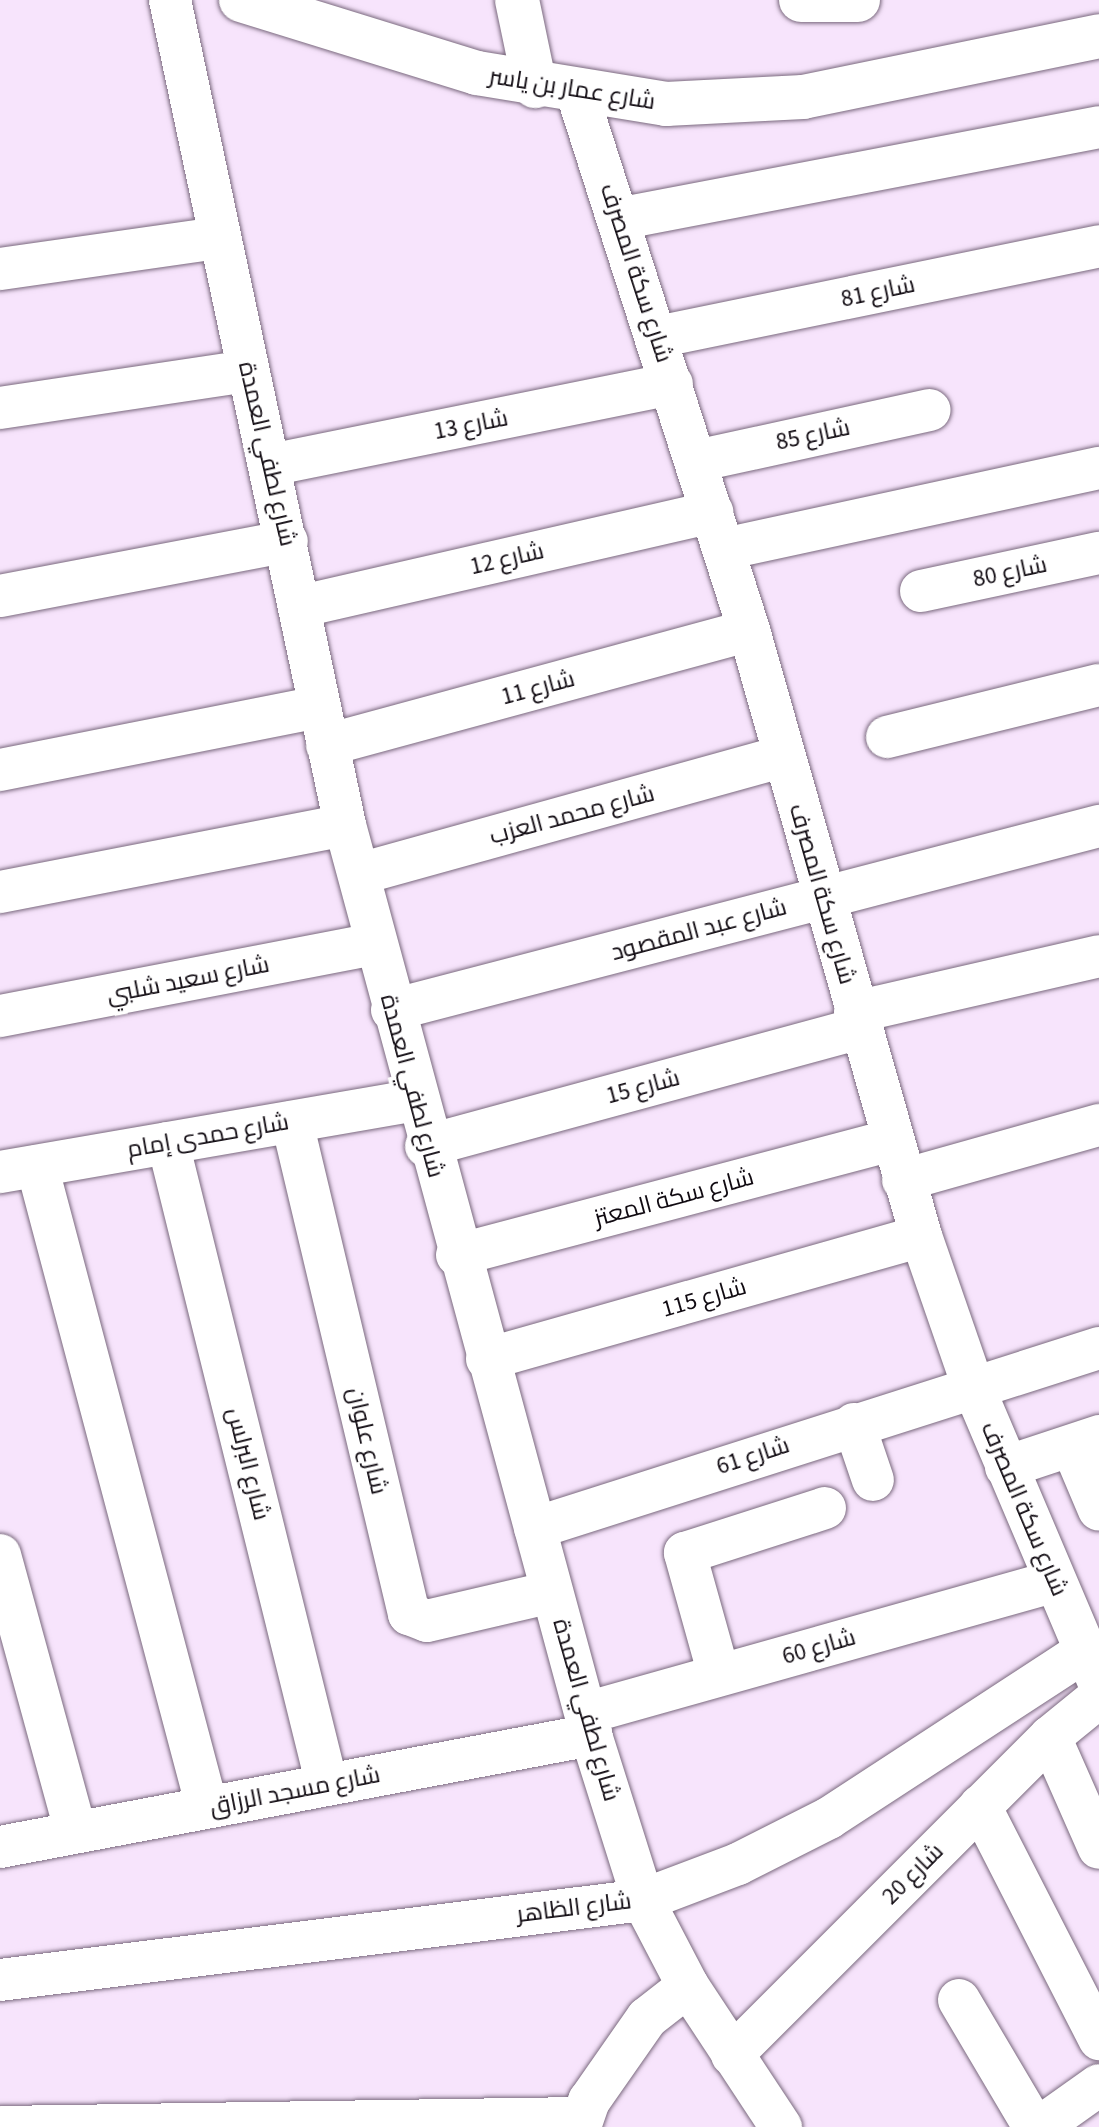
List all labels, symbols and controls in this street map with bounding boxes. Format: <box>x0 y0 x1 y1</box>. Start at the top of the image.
street label: شارع عمار بن ياسر <box>487 62 657 116</box>
street label: شارع سكة المصرف <box>593 180 679 366</box>
street label: شارع 81 <box>838 270 918 314</box>
street label: شارع لطفي العمدة <box>232 359 302 549</box>
street label: شارع 13 <box>431 404 511 446</box>
street label: شارع 85 <box>773 413 853 457</box>
street label: شارع 12 <box>467 537 547 581</box>
street label: شارع 80 <box>970 550 1050 594</box>
street label: شارع 11 <box>498 664 578 712</box>
street label: شارع محمد العزب <box>486 779 658 851</box>
street label: شارع سكة المصرف <box>782 800 862 988</box>
street label: شارع عبد المقصود <box>608 893 790 967</box>
street label: شارع سعيد شلبي <box>104 950 272 1010</box>
street label: شارع لطفي العمدة <box>374 991 450 1181</box>
street label: شارع 15 <box>603 1063 683 1111</box>
street label: شارع حمدى إمام <box>125 1108 291 1164</box>
street label: شارع سكة المعتز <box>591 1163 757 1233</box>
street label: شارع 115 <box>658 1272 750 1324</box>
street label: شارع علوان <box>341 1385 393 1497</box>
street label: شارع البرلس <box>220 1405 276 1523</box>
street label: شارع سكة المصرف <box>974 1418 1074 1600</box>
street label: شارع 61 <box>713 1431 793 1481</box>
street label: شارع لطفي العمدة <box>546 1615 626 1805</box>
street label: شارع 60 <box>779 1623 859 1671</box>
street label: شارع مسجد الرزاق <box>207 1760 383 1822</box>
street label: شارع 20 <box>876 1837 950 1911</box>
street label: شارع الظاهر <box>515 1887 633 1929</box>

